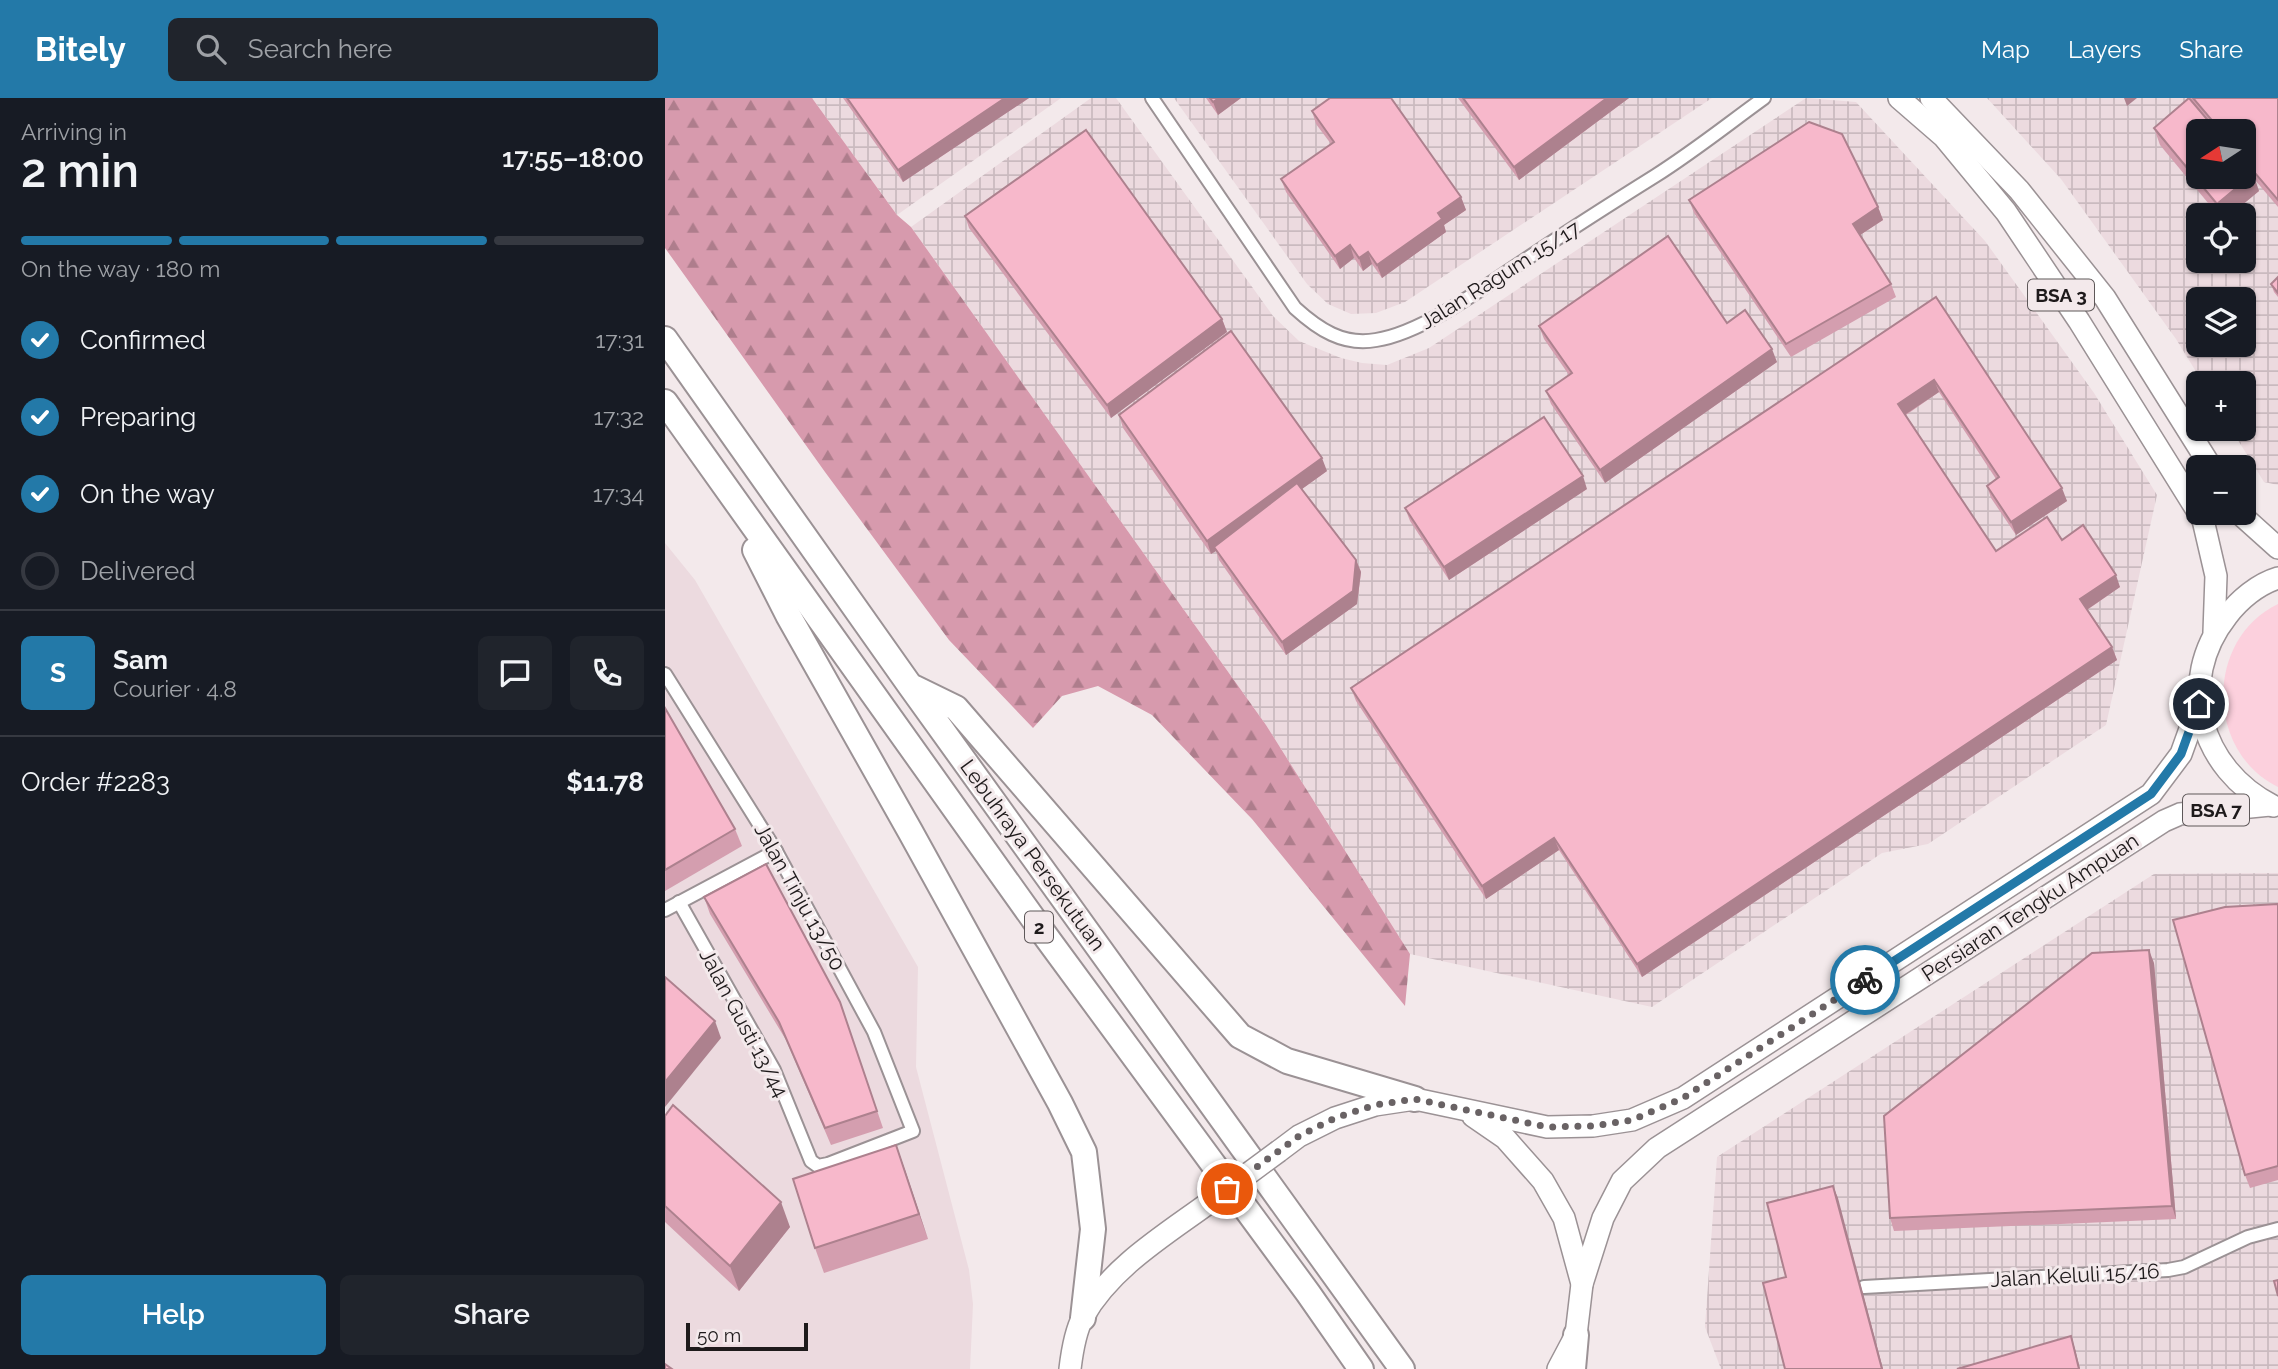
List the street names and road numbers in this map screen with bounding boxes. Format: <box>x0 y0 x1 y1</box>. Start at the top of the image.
street label: Jalan Ragum 15/17 <box>1415 215 1585 334</box>
road number: BSA 3 <box>2028 280 2094 310</box>
street label: Lebuhraya Persekutuan <box>955 755 1111 955</box>
road number: BSA 7 <box>2183 794 2249 825</box>
street label: Jalan Tinju 13/50 <box>749 819 851 975</box>
street label: Persiaran Tengku Ampuan <box>1917 828 2143 986</box>
road number: 2 <box>1025 912 1053 942</box>
street label: Jalan Gusti 13/44 <box>694 944 794 1102</box>
street label: Jalan Keluli 15/16 <box>1990 1258 2160 1292</box>

